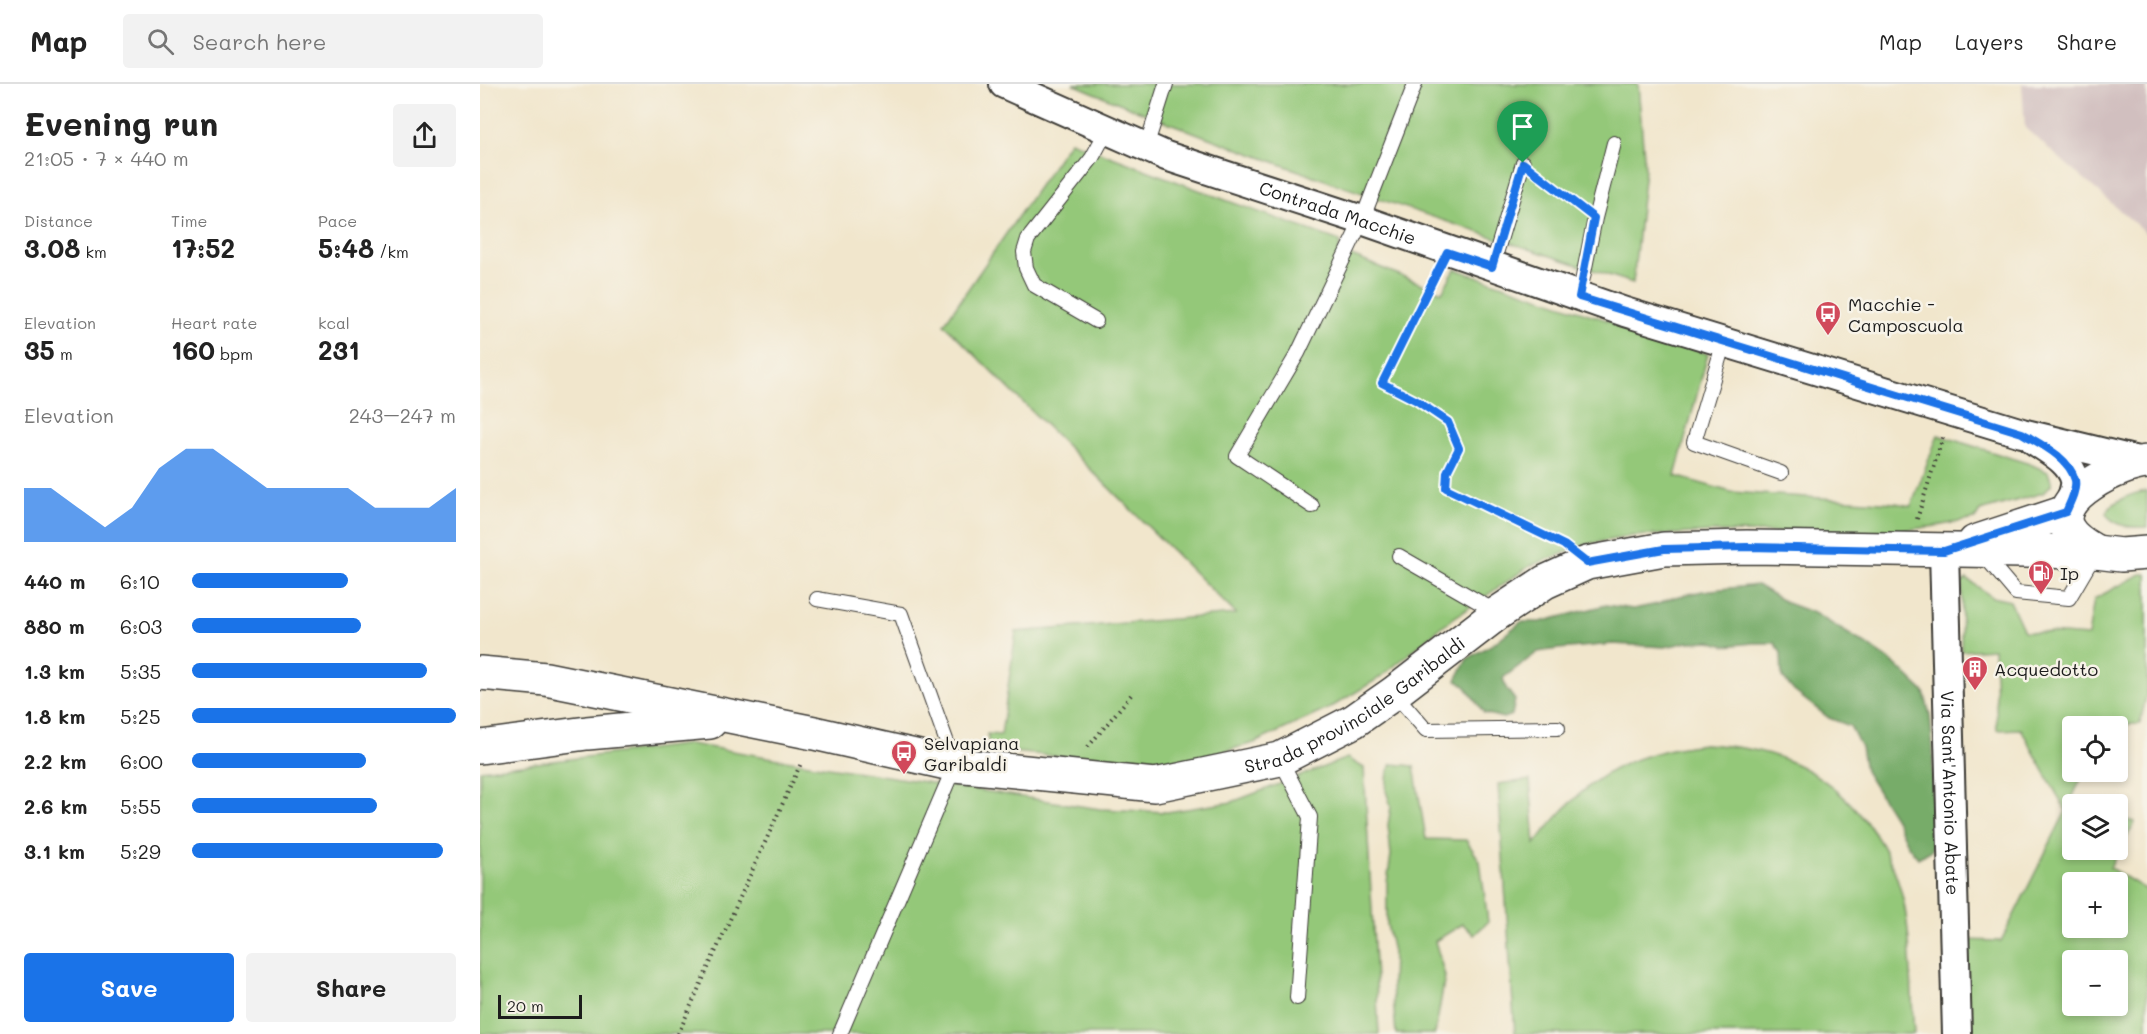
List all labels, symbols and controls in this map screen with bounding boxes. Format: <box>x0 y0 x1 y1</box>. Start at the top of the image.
search box <box>123 14 543 68</box>
text: Map <box>30 23 87 59</box>
icon: search <box>144 25 177 58</box>
text: Search here <box>192 27 326 56</box>
text: Map <box>1879 28 1922 55</box>
text: Layers <box>1955 28 2024 55</box>
text: Share <box>2057 28 2117 55</box>
text: Evening run <box>24 101 218 144</box>
pin <box>1497 101 1548 163</box>
button: share <box>393 104 456 167</box>
icon: arrive <box>1506 110 1539 143</box>
text: 21:05 · 7 × 440 m <box>24 145 189 171</box>
street label: Contrada Macchie <box>1256 175 1419 250</box>
text: Distance <box>24 210 93 231</box>
text: Time <box>171 210 207 231</box>
text: Pace <box>318 210 357 231</box>
text: 3.08 <box>24 231 80 265</box>
text: 17:52 <box>171 231 235 265</box>
text: 5:48 <box>318 231 374 265</box>
text: km <box>80 241 107 262</box>
text: /km <box>374 241 409 262</box>
place label: Macchie - Camposcuola <box>1848 292 1964 337</box>
bus stop icon: Macchie - Camposcuola <box>1813 299 1843 337</box>
text: Elevation <box>24 312 96 333</box>
text: Heart rate <box>171 312 257 333</box>
text: kcal <box>318 312 350 333</box>
text: 35 <box>24 333 55 367</box>
text: 160 <box>171 333 215 367</box>
text: 231 <box>318 333 360 367</box>
text: m <box>55 343 73 364</box>
text: bpm <box>215 343 253 364</box>
text: Elevation <box>24 402 114 428</box>
text: 243–247 m <box>349 402 456 428</box>
fuel station icon: Ip <box>2026 558 2056 596</box>
place label: Ip <box>2060 561 2079 585</box>
text: 440 m <box>24 568 85 594</box>
text: 6:10 <box>120 568 160 594</box>
text: 880 m <box>24 613 85 639</box>
text: 6:03 <box>120 613 162 639</box>
street label: Strada provinciale Garibaldi <box>1242 631 1470 778</box>
building icon: Acquedotto <box>1960 654 1990 692</box>
place label: Acquedotto <box>1994 657 2098 681</box>
text: 1.3 km <box>24 658 85 684</box>
text: 5:35 <box>120 658 161 684</box>
street label: Via Sant'Antonio Abate <box>1936 690 1965 895</box>
text: 1.8 km <box>24 703 85 729</box>
text: 5:25 <box>120 703 161 729</box>
map controls <box>2062 716 2128 1016</box>
button: locate <box>2062 716 2128 782</box>
place label: Selvapiana Garibaldi <box>924 731 1020 776</box>
bus stop icon: Selvapiana Garibaldi <box>889 738 919 776</box>
text: 2.2 km <box>24 748 86 774</box>
text: 6:00 <box>120 748 163 774</box>
text: 2.6 km <box>24 793 87 819</box>
text: 5:55 <box>120 793 161 819</box>
button: layers <box>2062 794 2128 860</box>
text: 3.1 km <box>24 838 85 864</box>
text: 5:29 <box>120 838 161 864</box>
button: + <box>2062 872 2128 938</box>
button: − <box>2062 950 2128 1016</box>
button: Save <box>24 953 234 1022</box>
button: Share <box>246 953 456 1022</box>
scale bar <box>498 992 582 1020</box>
text: 20 m <box>507 995 544 1016</box>

